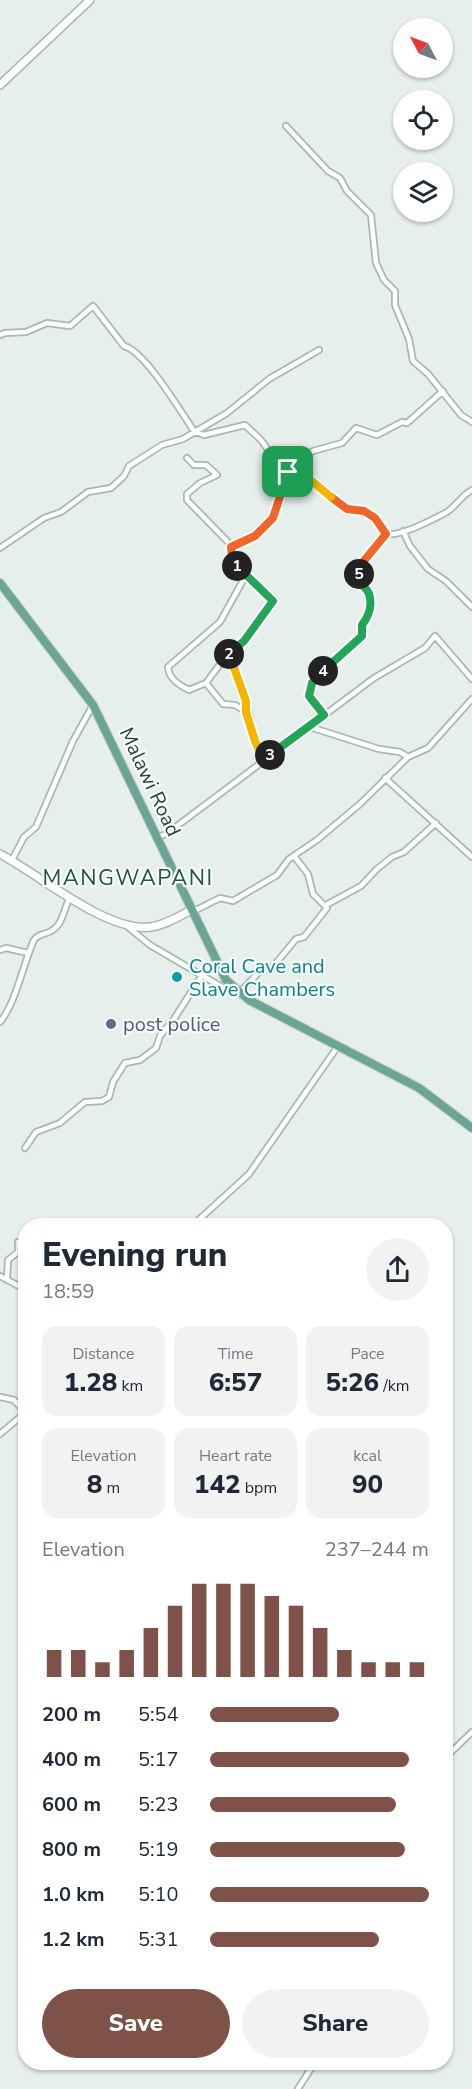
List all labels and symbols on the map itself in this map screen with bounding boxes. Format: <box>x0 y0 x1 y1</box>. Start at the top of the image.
north arrow <box>393 18 453 78</box>
pin <box>262 446 313 497</box>
pin: 1 <box>222 551 252 581</box>
pin: 5 <box>344 559 374 589</box>
pin: 2 <box>214 639 244 669</box>
pin: 4 <box>308 656 338 686</box>
street label: Malawi Road <box>113 723 187 841</box>
pin: 3 <box>255 740 285 770</box>
district label: MANGWAPANI <box>42 863 214 893</box>
place label: Coral Cave and Slave Chambers <box>189 953 335 1003</box>
marker: Coral Cave and Slave Chambers <box>170 970 184 984</box>
place label: post police <box>123 1011 220 1038</box>
marker: post police <box>104 1017 118 1031</box>

